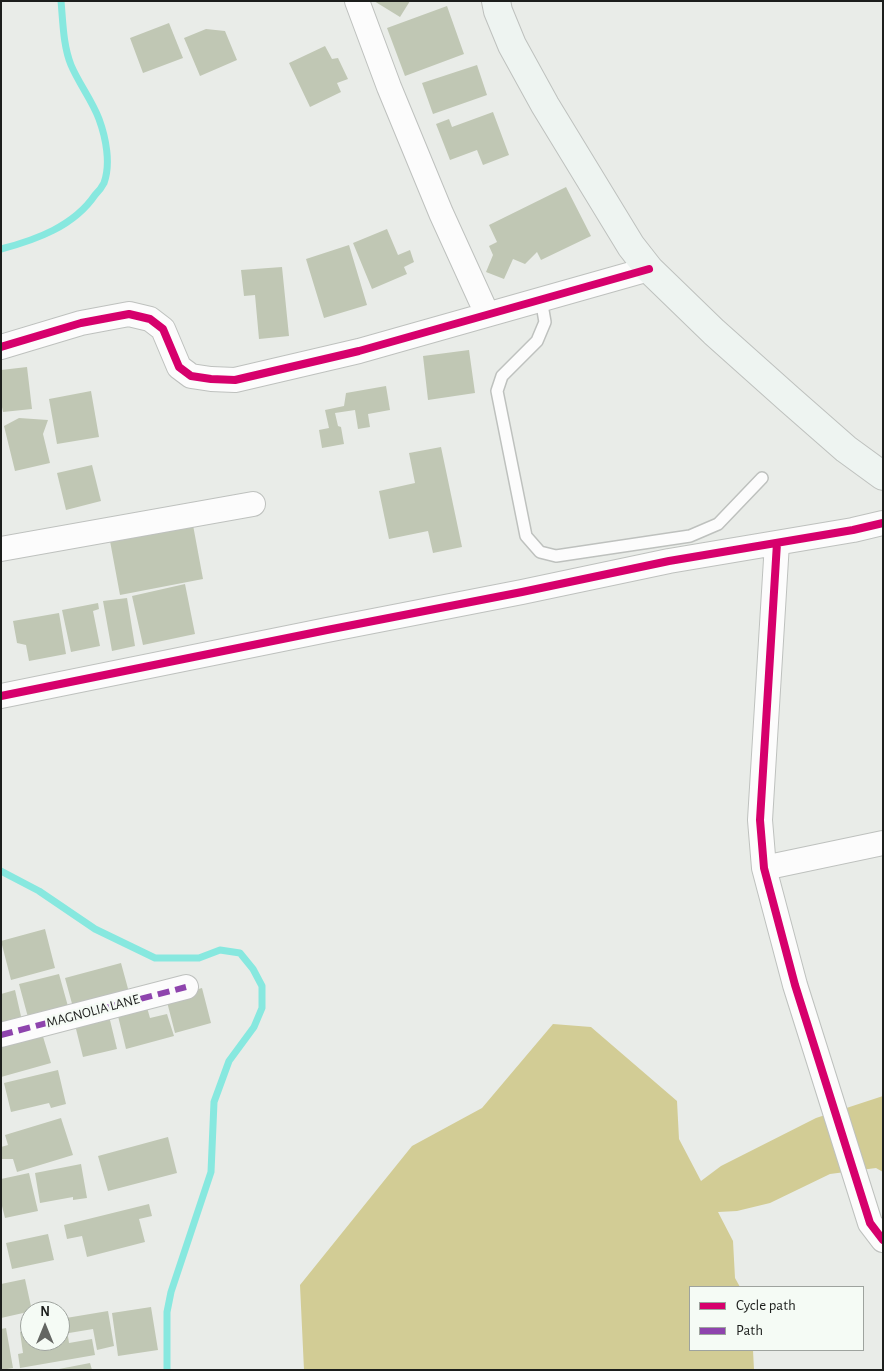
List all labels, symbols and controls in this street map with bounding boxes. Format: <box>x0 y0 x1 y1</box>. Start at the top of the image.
street label: MAGNOLIA LANE <box>45 990 141 1032</box>
legend <box>689 1286 864 1351</box>
text: Cycle path <box>736 1298 796 1313</box>
north arrow <box>20 1301 70 1351</box>
text: N <box>40 1305 50 1319</box>
text: Path <box>736 1323 763 1338</box>

